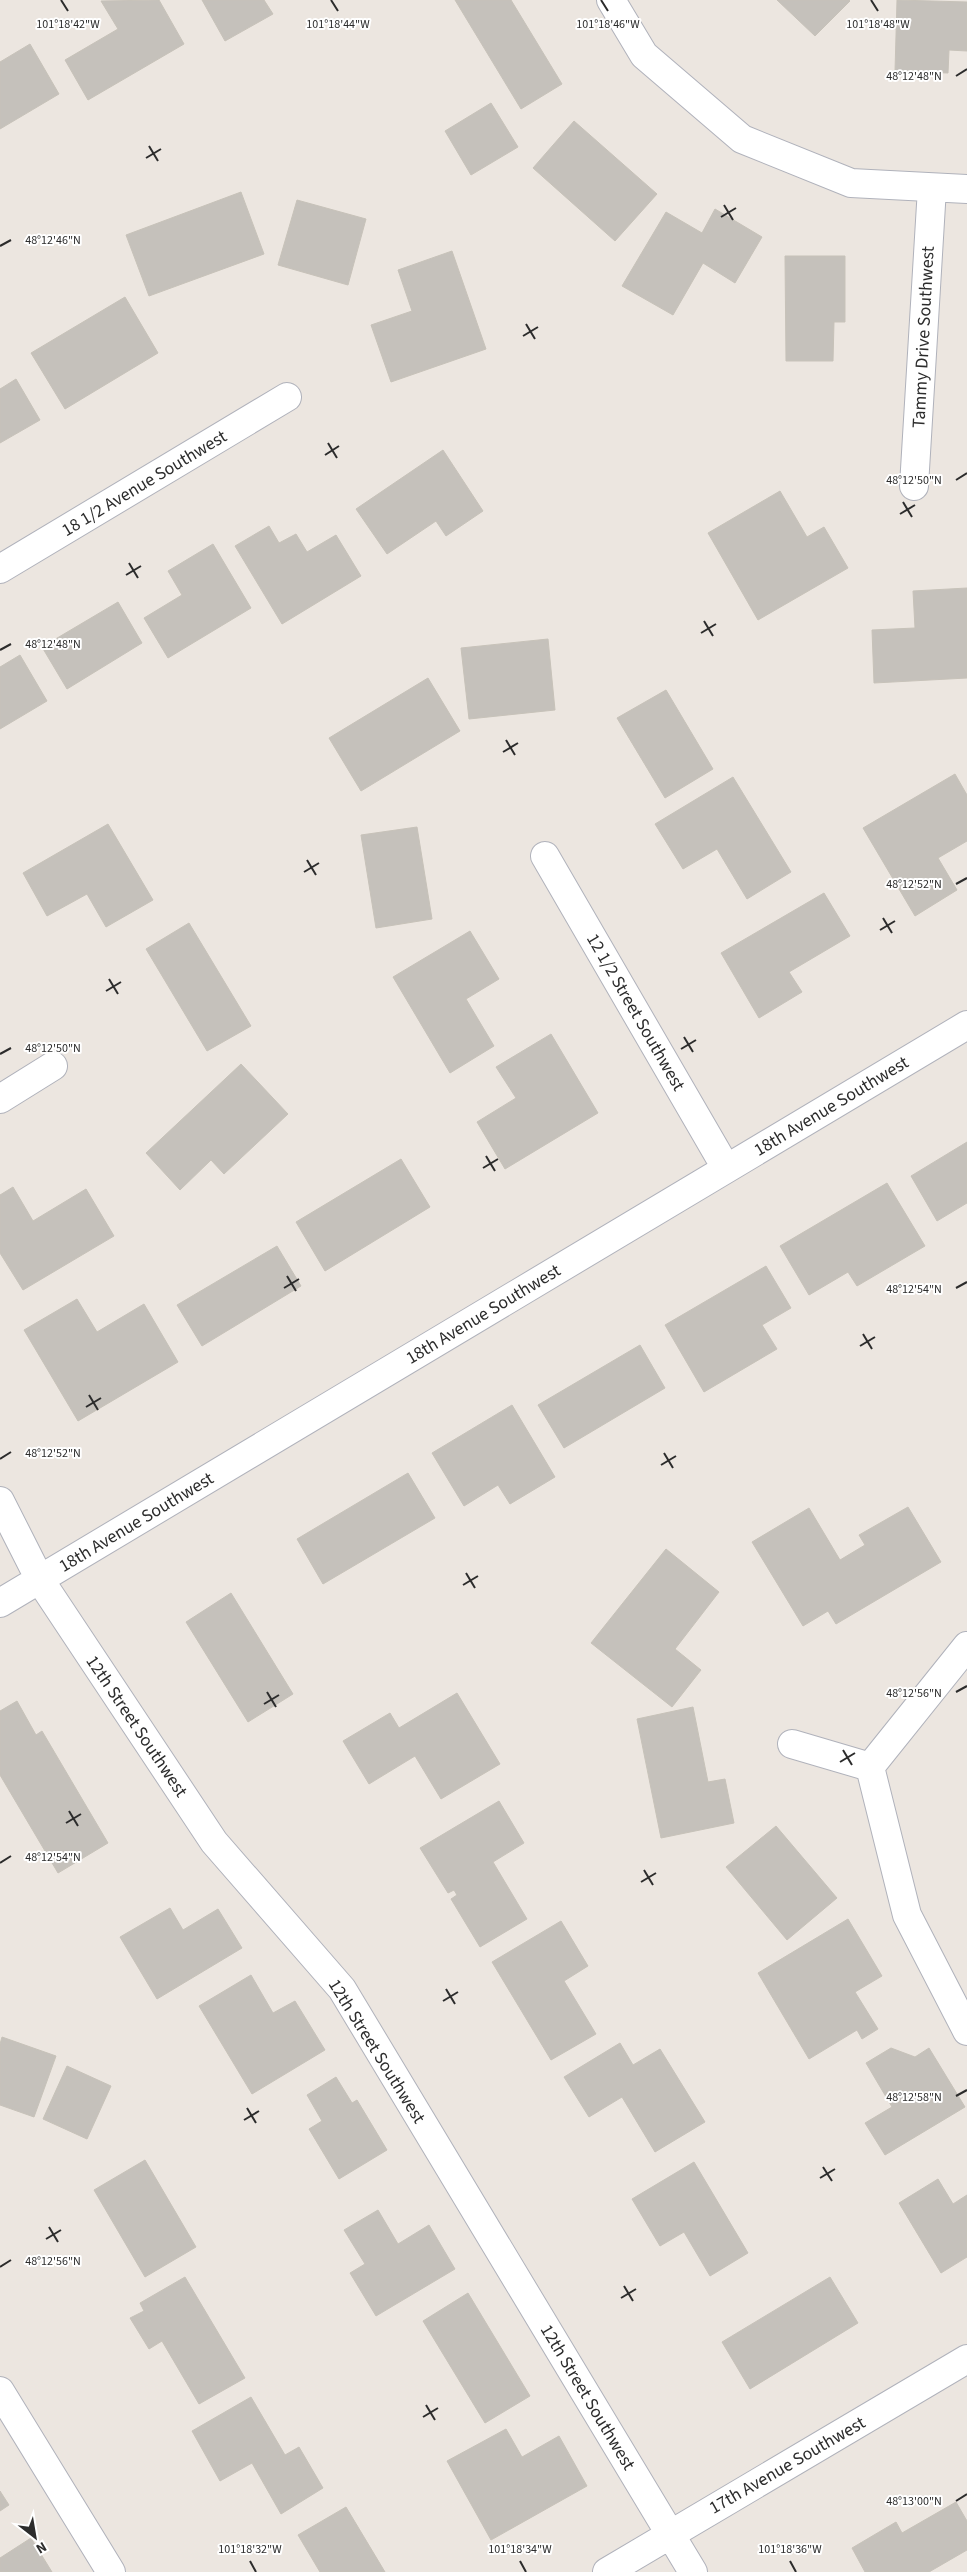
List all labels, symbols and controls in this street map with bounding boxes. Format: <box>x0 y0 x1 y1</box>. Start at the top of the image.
text: 101°18'42"W <box>36 16 100 33</box>
text: 101°18'44"W <box>306 16 370 33</box>
text: 101°18'46"W <box>576 16 640 33</box>
text: 101°18'48"W <box>846 16 910 33</box>
text: 48°12'48"N <box>886 68 942 85</box>
text: 48°12'46"N <box>25 232 81 249</box>
street label: Tammy Drive Southwest <box>906 246 941 429</box>
street label: 18 1/2 Avenue Southwest <box>57 424 231 543</box>
text: 48°12'50"N <box>886 472 942 489</box>
text: 48°12'48"N <box>25 636 81 653</box>
text: 48°12'52"N <box>886 876 942 893</box>
street label: 12 1/2 Street Southwest <box>580 929 691 1096</box>
text: 48°12'50"N <box>25 1040 81 1057</box>
street label: 18th Avenue Southwest <box>749 1050 913 1163</box>
street label: 18th Avenue Southwest <box>401 1258 565 1371</box>
text: 48°12'54"N <box>886 1281 942 1298</box>
text: 48°12'52"N <box>25 1445 81 1462</box>
street label: 18th Avenue Southwest <box>54 1466 218 1579</box>
street label: 12th Street Southwest <box>80 1650 193 1802</box>
text: 48°12'56"N <box>886 1685 942 1702</box>
text: 48°12'54"N <box>25 1849 81 1866</box>
street label: 12th Street Southwest <box>322 1974 431 2128</box>
text: 48°12'58"N <box>886 2089 942 2106</box>
text: 48°12'56"N <box>25 2253 81 2270</box>
street label: 12th Street Southwest <box>534 2320 641 2475</box>
street label: 17th Avenue Southwest <box>705 2410 870 2520</box>
text: 48°13'00"N <box>886 2493 942 2510</box>
north arrow <box>10 2512 60 2562</box>
text: N <box>32 2536 50 2558</box>
text: 101°18'32"W <box>218 2541 282 2558</box>
text: 101°18'34"W <box>488 2541 552 2558</box>
text: 101°18'36"W <box>758 2541 822 2558</box>

